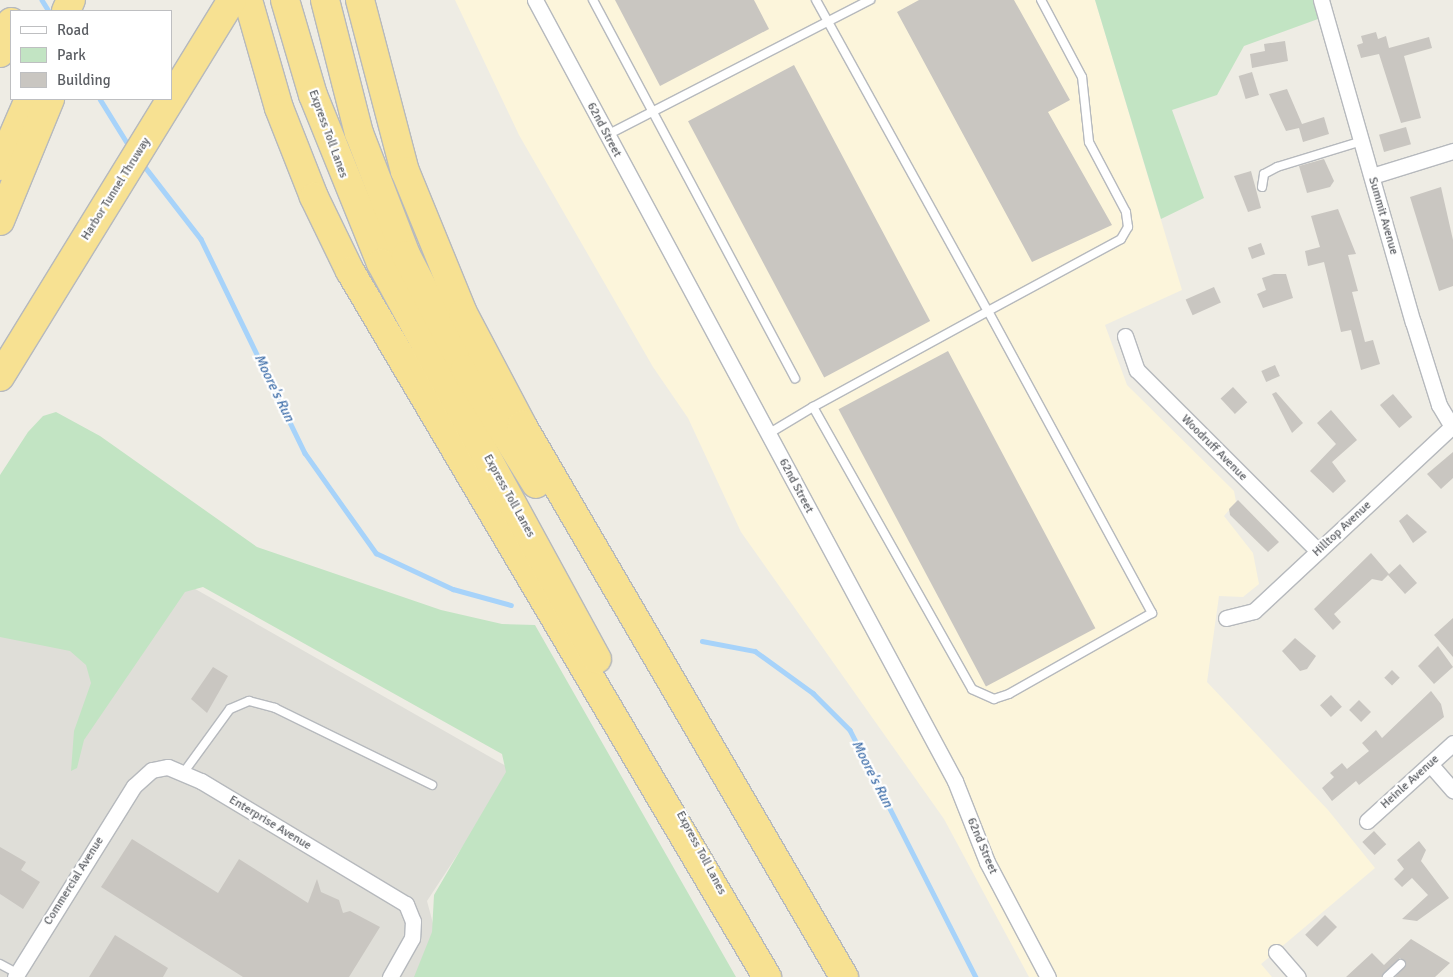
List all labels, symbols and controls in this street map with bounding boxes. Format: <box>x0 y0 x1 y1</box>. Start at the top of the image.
legend <box>10 10 172 100</box>
text: Road <box>57 21 89 39</box>
text: Park <box>57 46 86 64</box>
text: Building <box>57 71 111 89</box>
street label: Express Toll Lanes <box>305 88 351 180</box>
street label: 62nd Street <box>584 100 624 160</box>
street label: Harbor Tunnel Thruway <box>79 135 153 243</box>
street label: Summit Avenue <box>1365 176 1401 256</box>
water label: Moore's Run <box>250 351 298 425</box>
street label: Woodruff Avenue <box>1178 412 1250 484</box>
street label: Express Toll Lanes <box>480 452 538 540</box>
street label: 62nd Street <box>776 456 816 516</box>
street label: Hilltop Avenue <box>1310 498 1374 560</box>
water label: Moore's Run <box>848 738 896 810</box>
street label: Heinle Avenue <box>1378 752 1442 812</box>
street label: Enterprise Avenue <box>226 793 314 853</box>
street label: Express Toll Lanes <box>673 809 729 897</box>
street label: 62nd Street <box>964 816 1000 876</box>
street label: Commercial Avenue <box>41 834 107 928</box>

